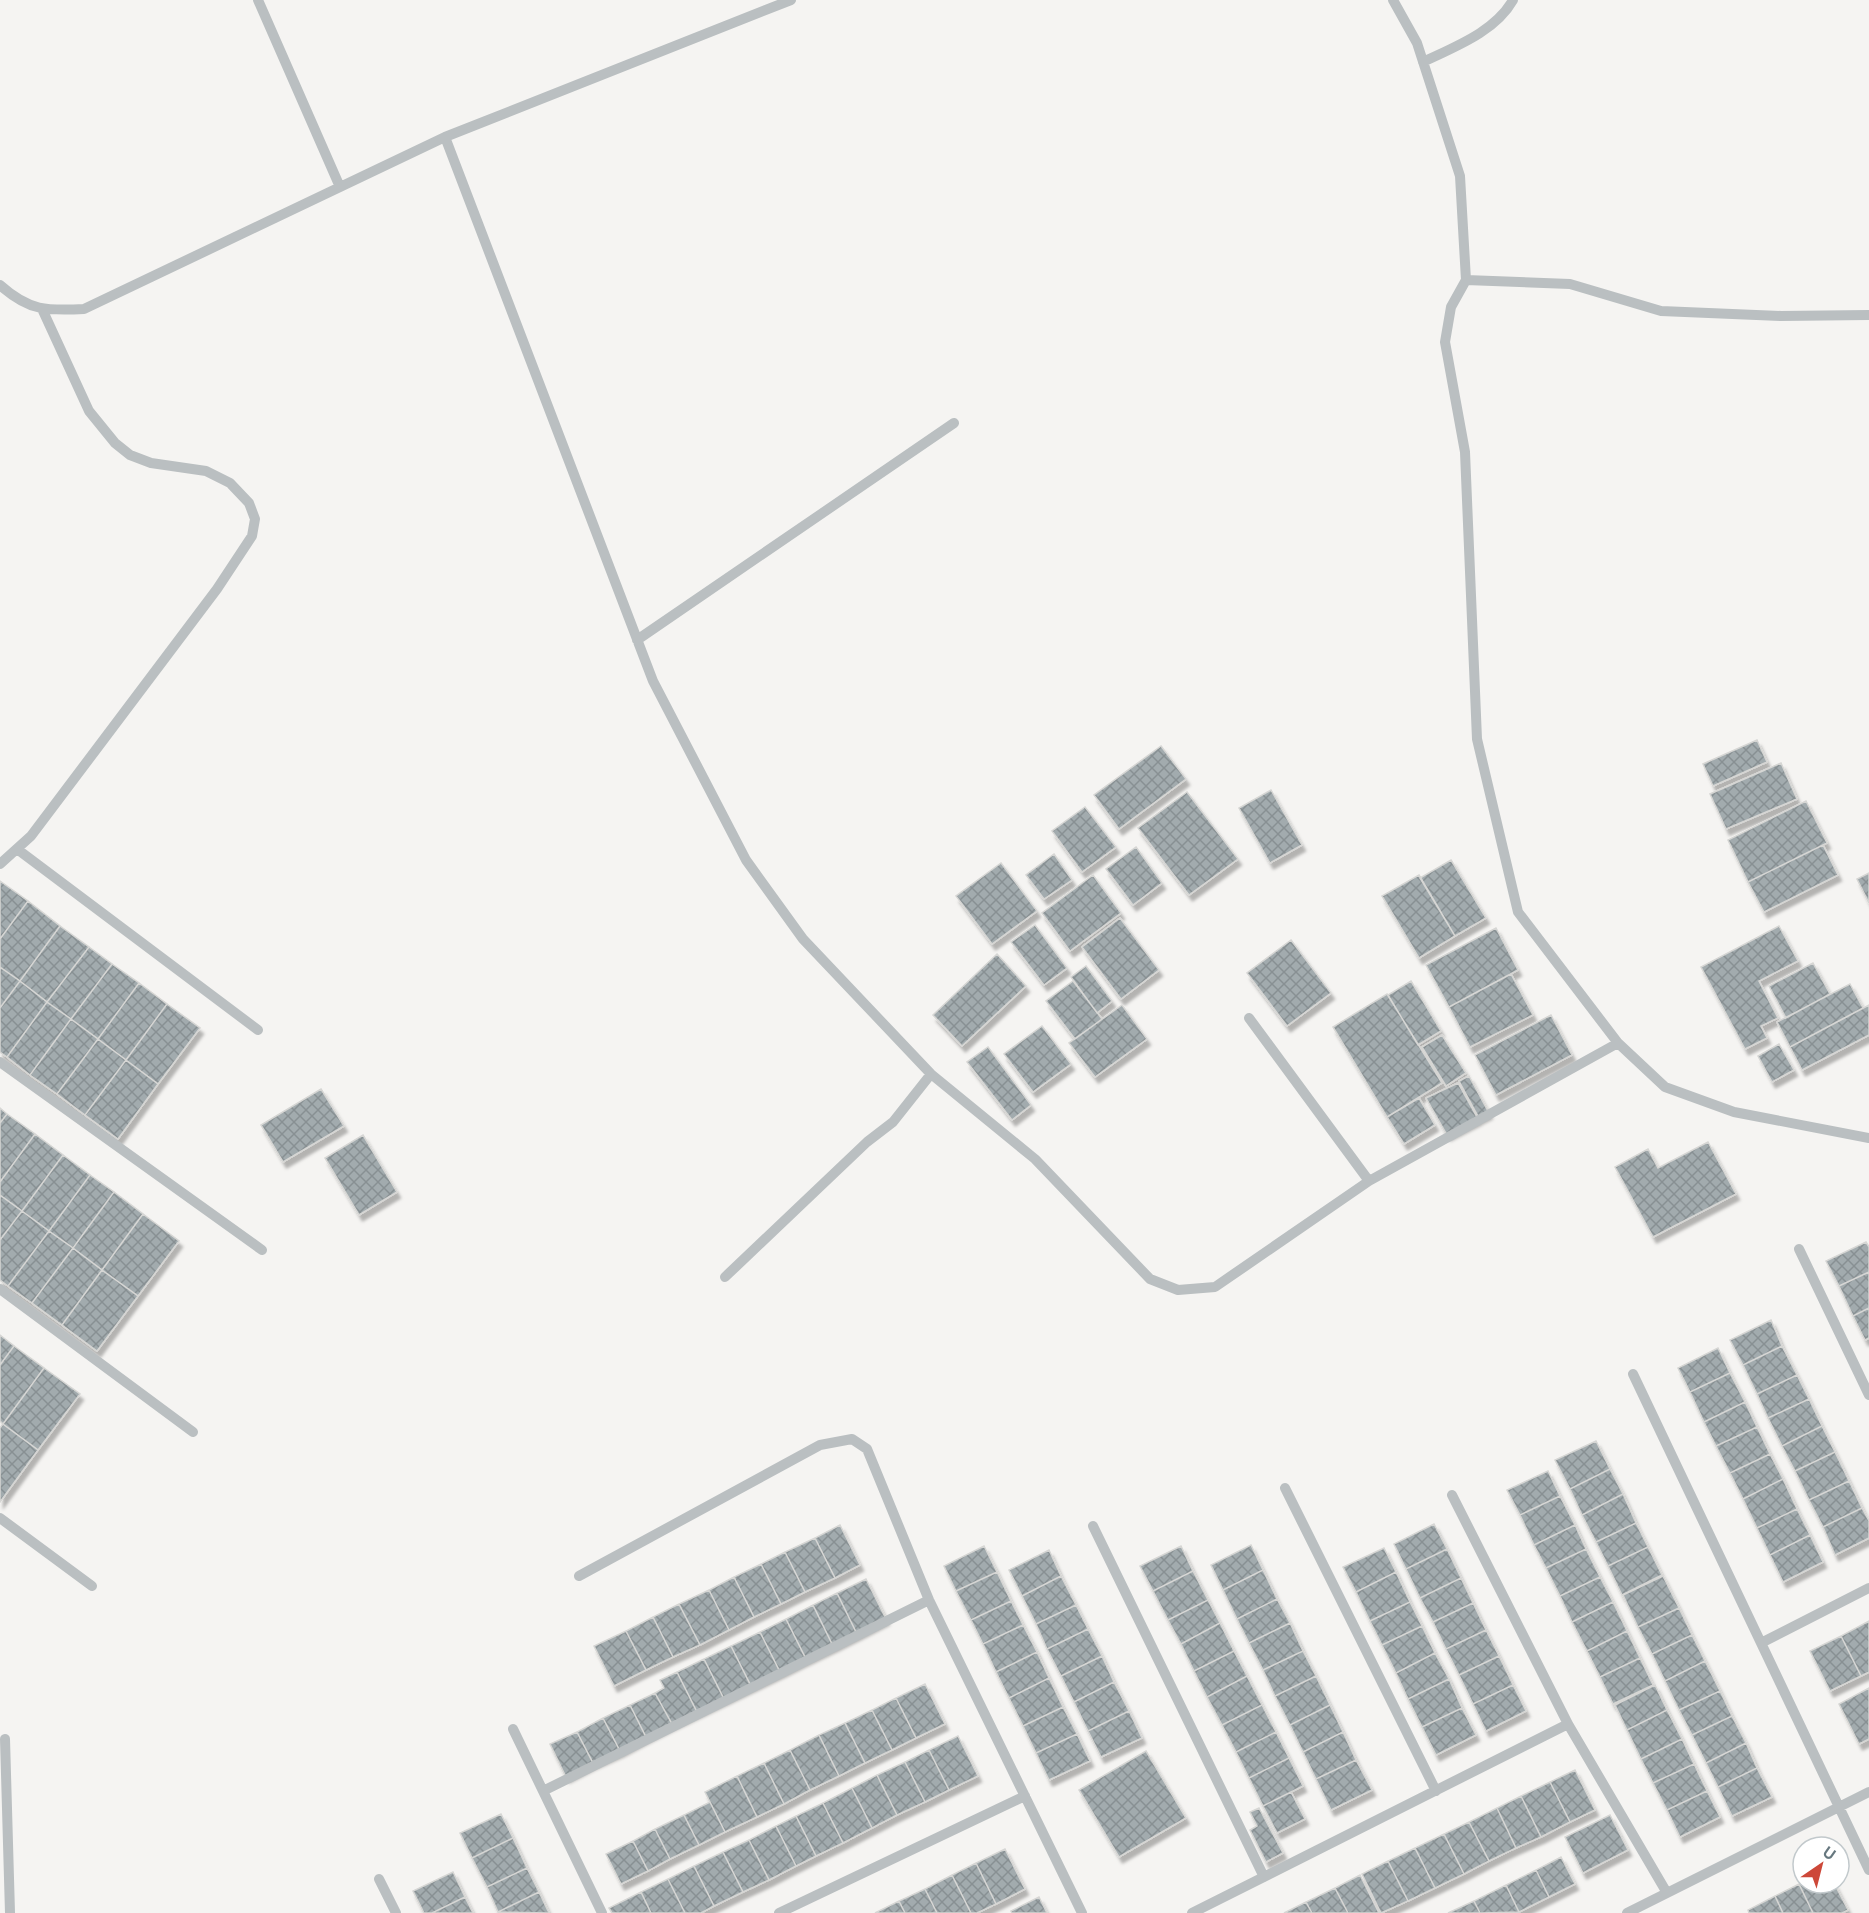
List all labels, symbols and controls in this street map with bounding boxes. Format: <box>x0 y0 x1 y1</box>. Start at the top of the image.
north arrow <box>1791 1835 1851 1895</box>
text: U <box>1819 1842 1839 1864</box>

